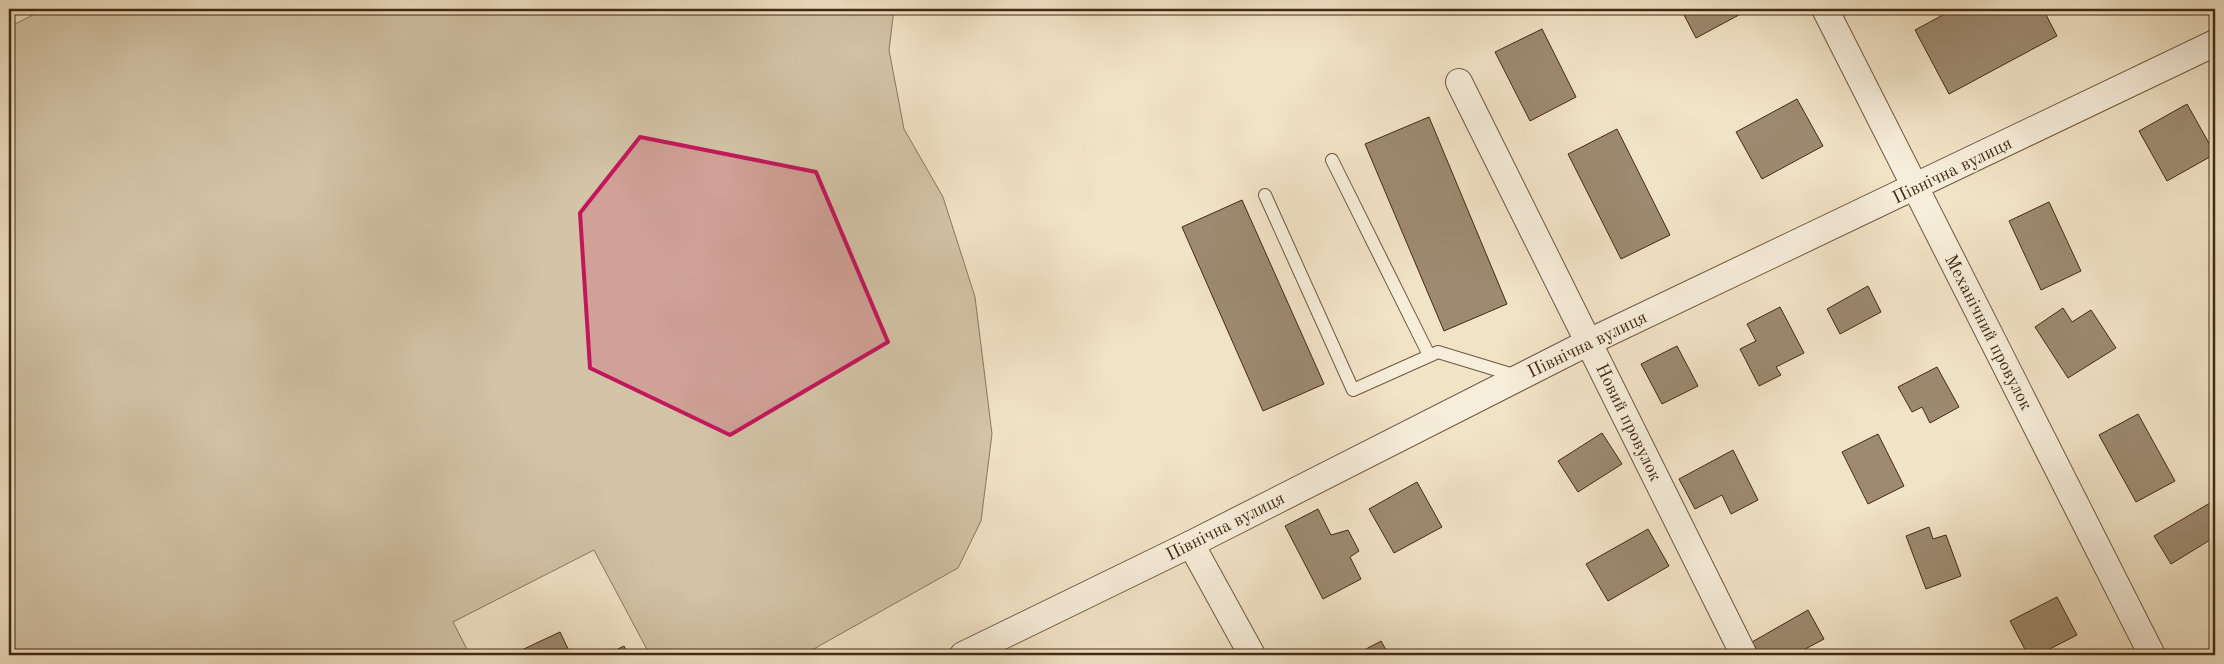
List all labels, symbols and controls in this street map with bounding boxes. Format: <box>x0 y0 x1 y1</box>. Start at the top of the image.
street label: Північна вулиця <box>1890 134 2015 208</box>
street label: Механічний провулок <box>1941 252 2035 413</box>
street label: Північна вулиця <box>1525 308 1650 382</box>
street label: Новий провулок <box>1592 361 1664 484</box>
street label: Північна вулиця <box>1163 489 1288 565</box>

